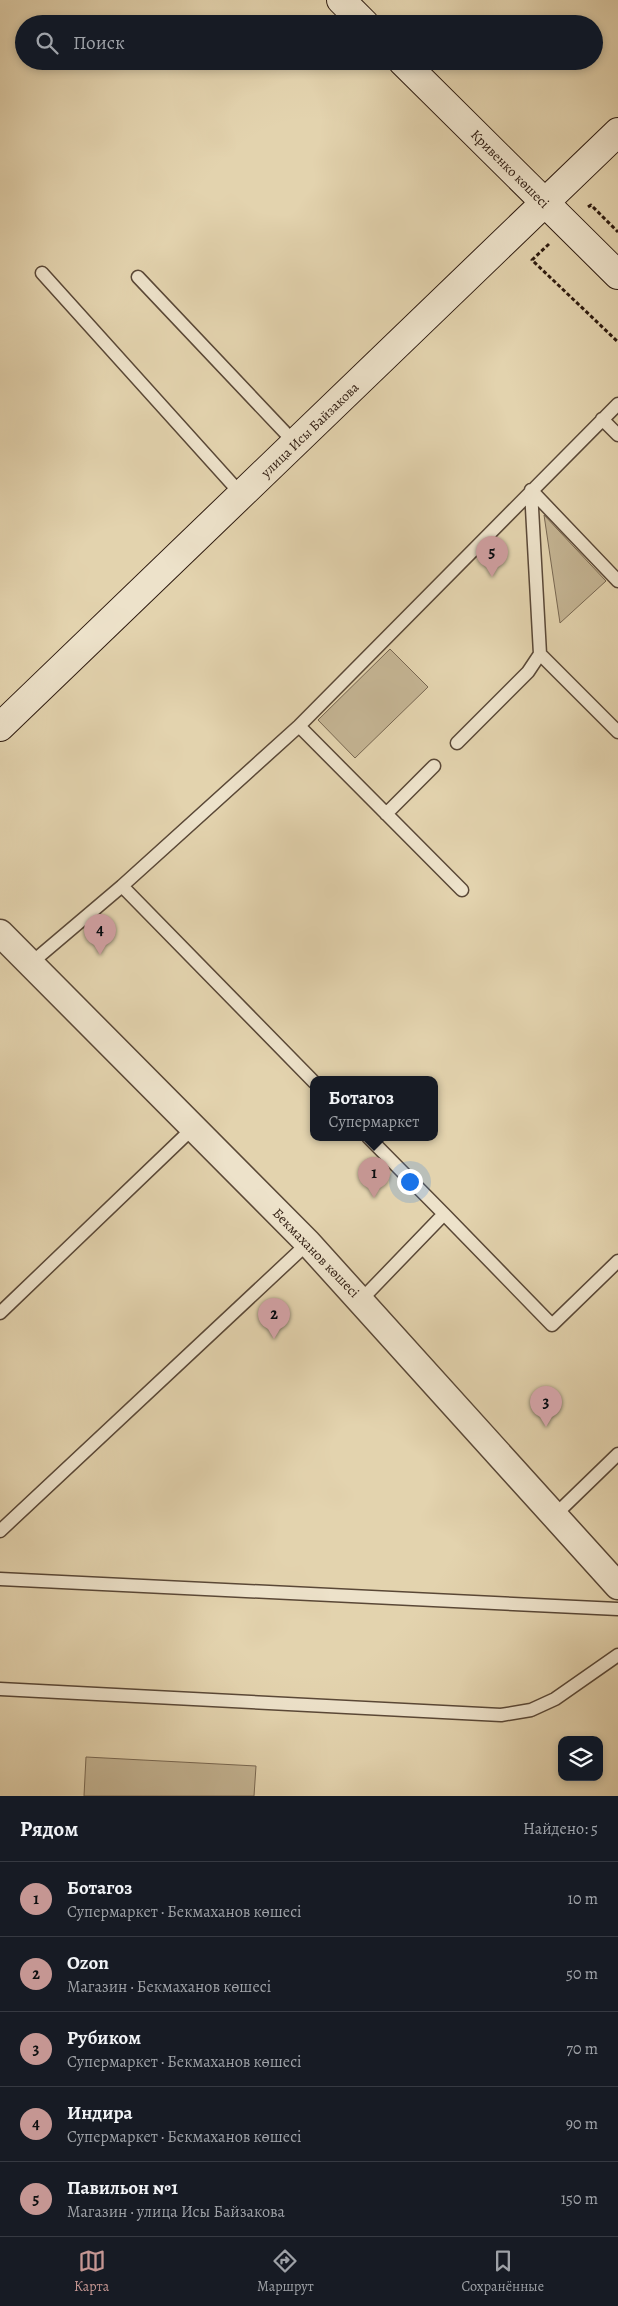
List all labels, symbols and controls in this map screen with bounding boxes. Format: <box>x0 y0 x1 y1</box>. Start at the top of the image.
search box <box>15 15 603 70</box>
icon: search <box>33 29 61 57</box>
text: Поиск <box>73 30 125 56</box>
street label: Кривенко көшесі <box>466 125 554 213</box>
street label: улица Исы Байзакова <box>256 378 364 483</box>
pin: 5 <box>476 536 508 577</box>
pin: 4 <box>84 914 116 955</box>
popup <box>310 1076 438 1141</box>
text: Ботагоз <box>329 1085 394 1111</box>
text: Супермаркет <box>329 1111 419 1133</box>
pin: 1 <box>358 1157 390 1198</box>
your location <box>397 1169 423 1195</box>
street label: Бекмаханов көшесі <box>268 1204 364 1302</box>
pin: 2 <box>258 1298 290 1339</box>
pin: 3 <box>530 1386 562 1427</box>
map controls <box>558 1736 603 1781</box>
button: layers <box>558 1736 603 1781</box>
text: Рядом <box>20 1815 78 1843</box>
text: Найдено: 5 <box>523 1818 598 1840</box>
text: Ботагоз <box>67 1875 132 1901</box>
text: 1 <box>33 1888 39 1910</box>
text: 10 m <box>568 1888 598 1910</box>
text: Супермаркет · Бекмаханов көшесі <box>67 1901 302 1923</box>
text: Ozon <box>67 1950 109 1976</box>
text: 2 <box>32 1963 40 1985</box>
text: 50 m <box>566 1963 598 1985</box>
text: Магазин · Бекмаханов көшесі <box>67 1976 271 1998</box>
text: Рубиком <box>67 2025 141 2051</box>
text: 3 <box>33 2038 39 2060</box>
text: 70 m <box>566 2038 598 2060</box>
text: Супермаркет · Бекмаханов көшесі <box>67 2051 302 2073</box>
text: Индира <box>67 2100 133 2126</box>
text: 4 <box>32 2113 40 2135</box>
text: 90 m <box>566 2113 598 2135</box>
text: Супермаркет · Бекмаханов көшесі <box>67 2126 302 2148</box>
text: Павильон №1 <box>67 2175 178 2201</box>
text: 5 <box>33 2188 39 2210</box>
text: 150 m <box>561 2188 598 2210</box>
text: Магазин · улица Исы Байзакова <box>67 2201 285 2223</box>
tab: Карта <box>74 2247 109 2296</box>
tab: Маршрут <box>257 2247 314 2296</box>
tab: Сохранённые <box>462 2247 544 2296</box>

